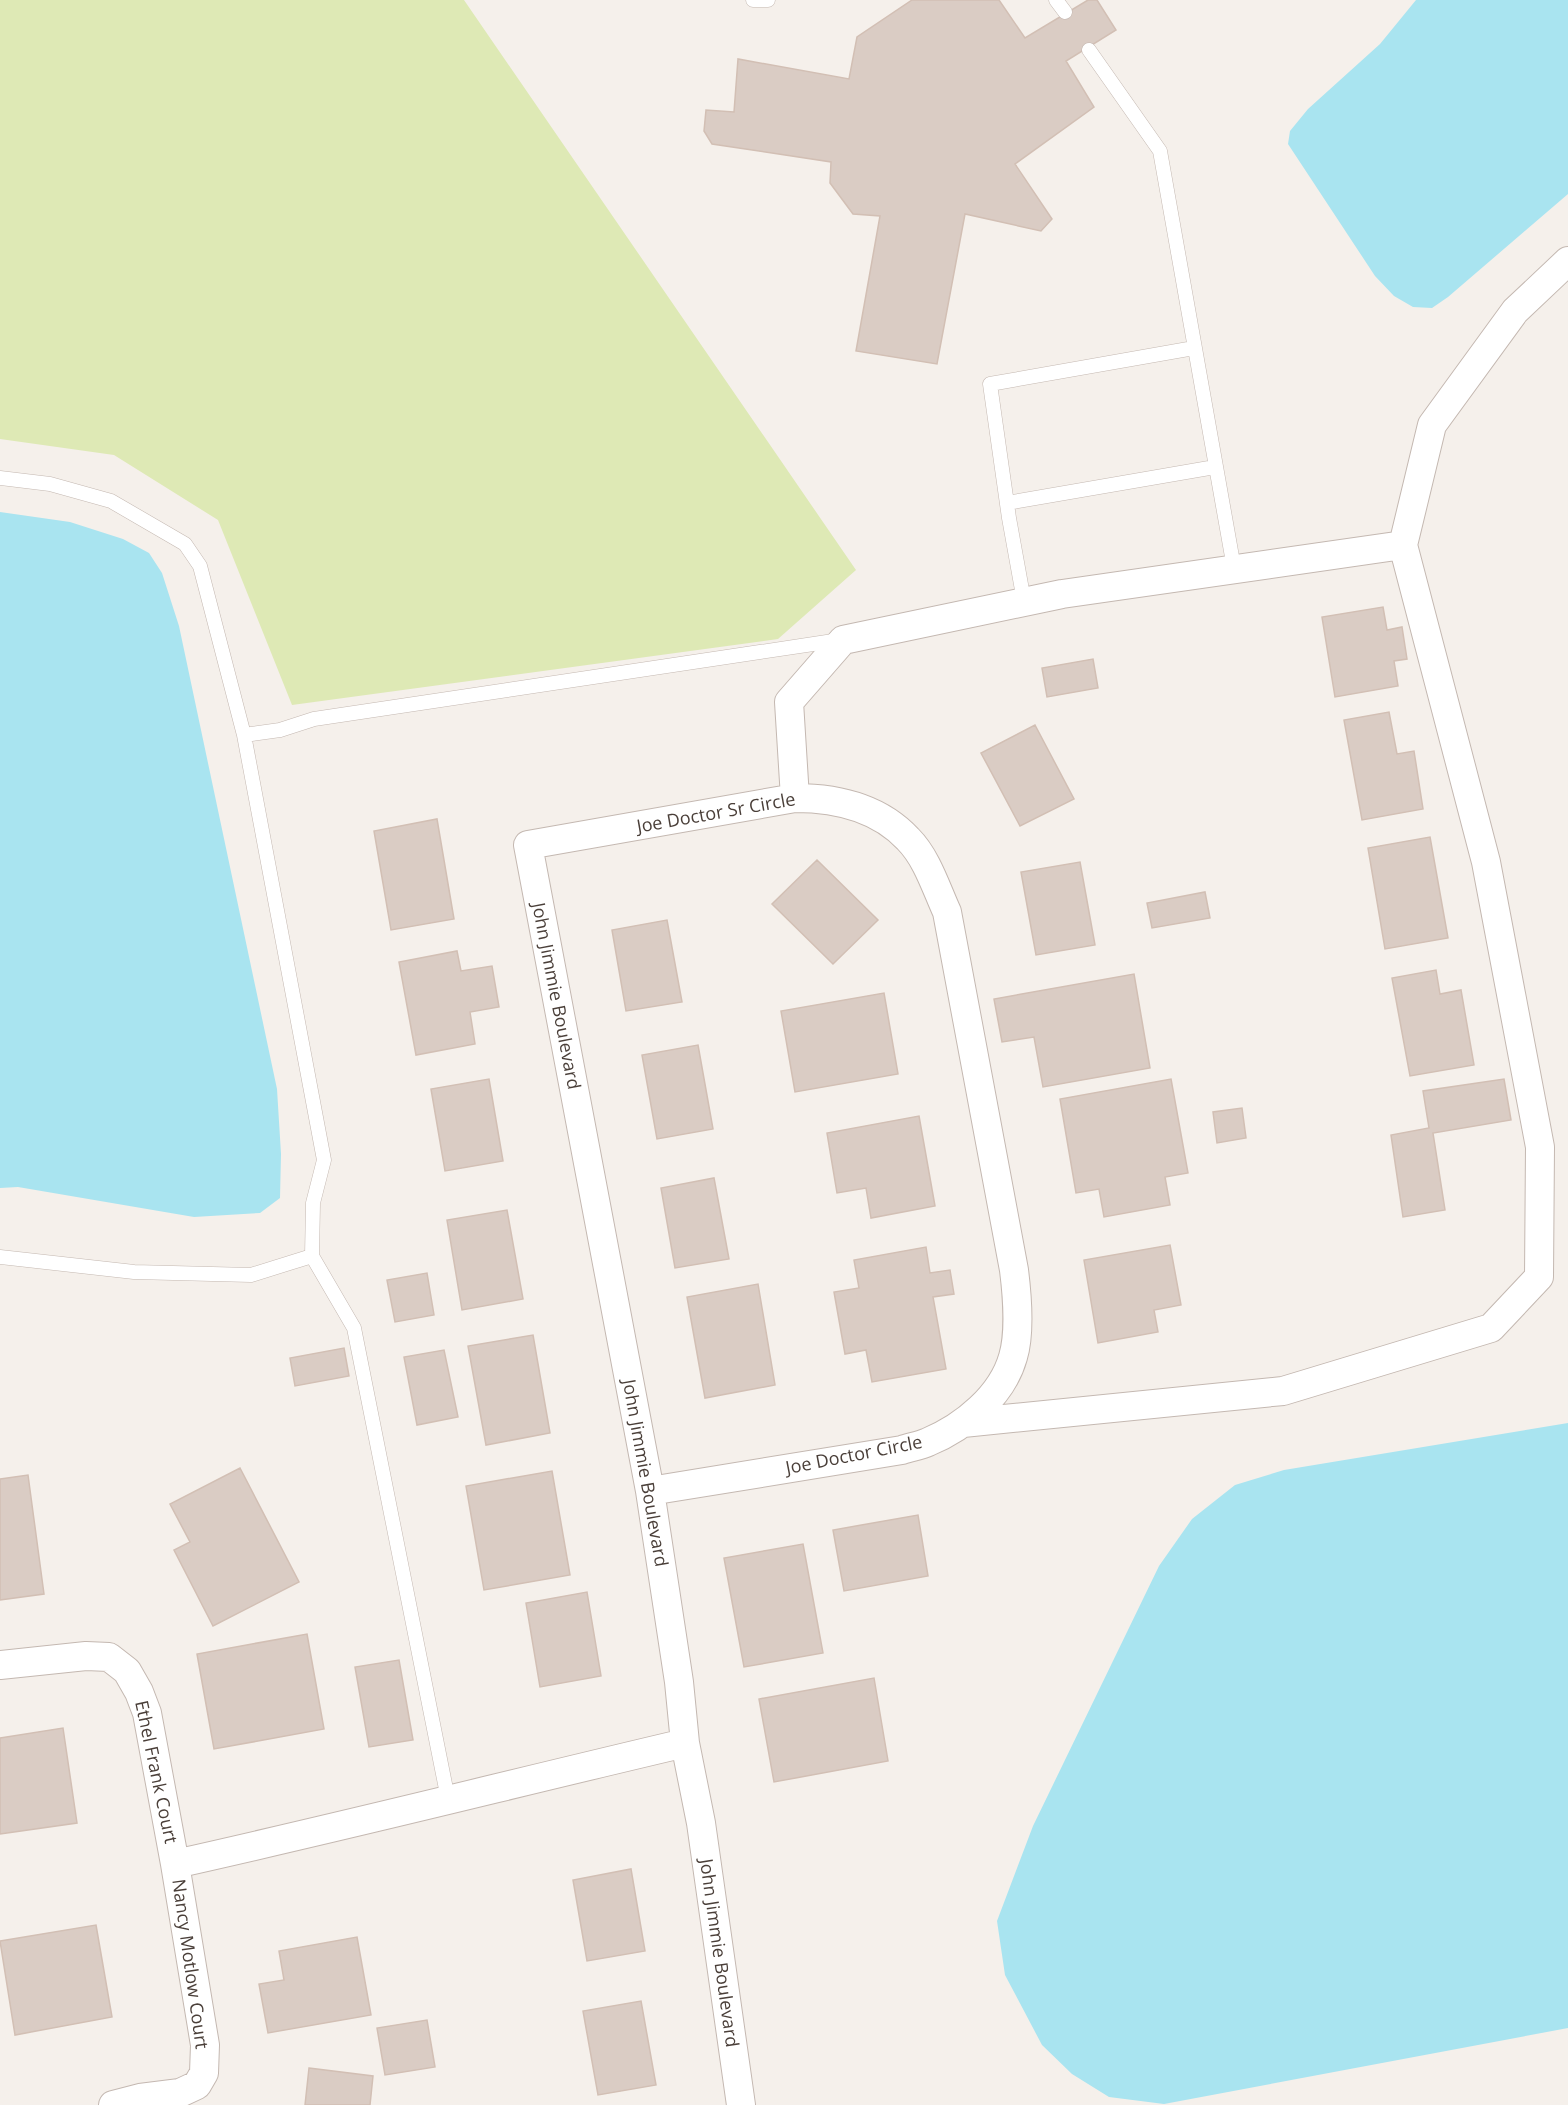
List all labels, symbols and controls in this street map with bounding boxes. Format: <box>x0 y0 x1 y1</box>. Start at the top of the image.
street label: Joe Doctor Sr Circle <box>633 786 797 838</box>
street label: John Jimmie Boulevard <box>527 898 587 1091</box>
street label: John Jimmie Boulevard <box>617 1375 674 1568</box>
street label: Joe Doctor Circle <box>781 1429 924 1479</box>
street label: Ethel Frank Court <box>130 1698 184 1845</box>
street label: John Jimmie Boulevard <box>695 1855 745 2049</box>
street label: Nancy Motlow Court <box>167 1877 215 2050</box>

